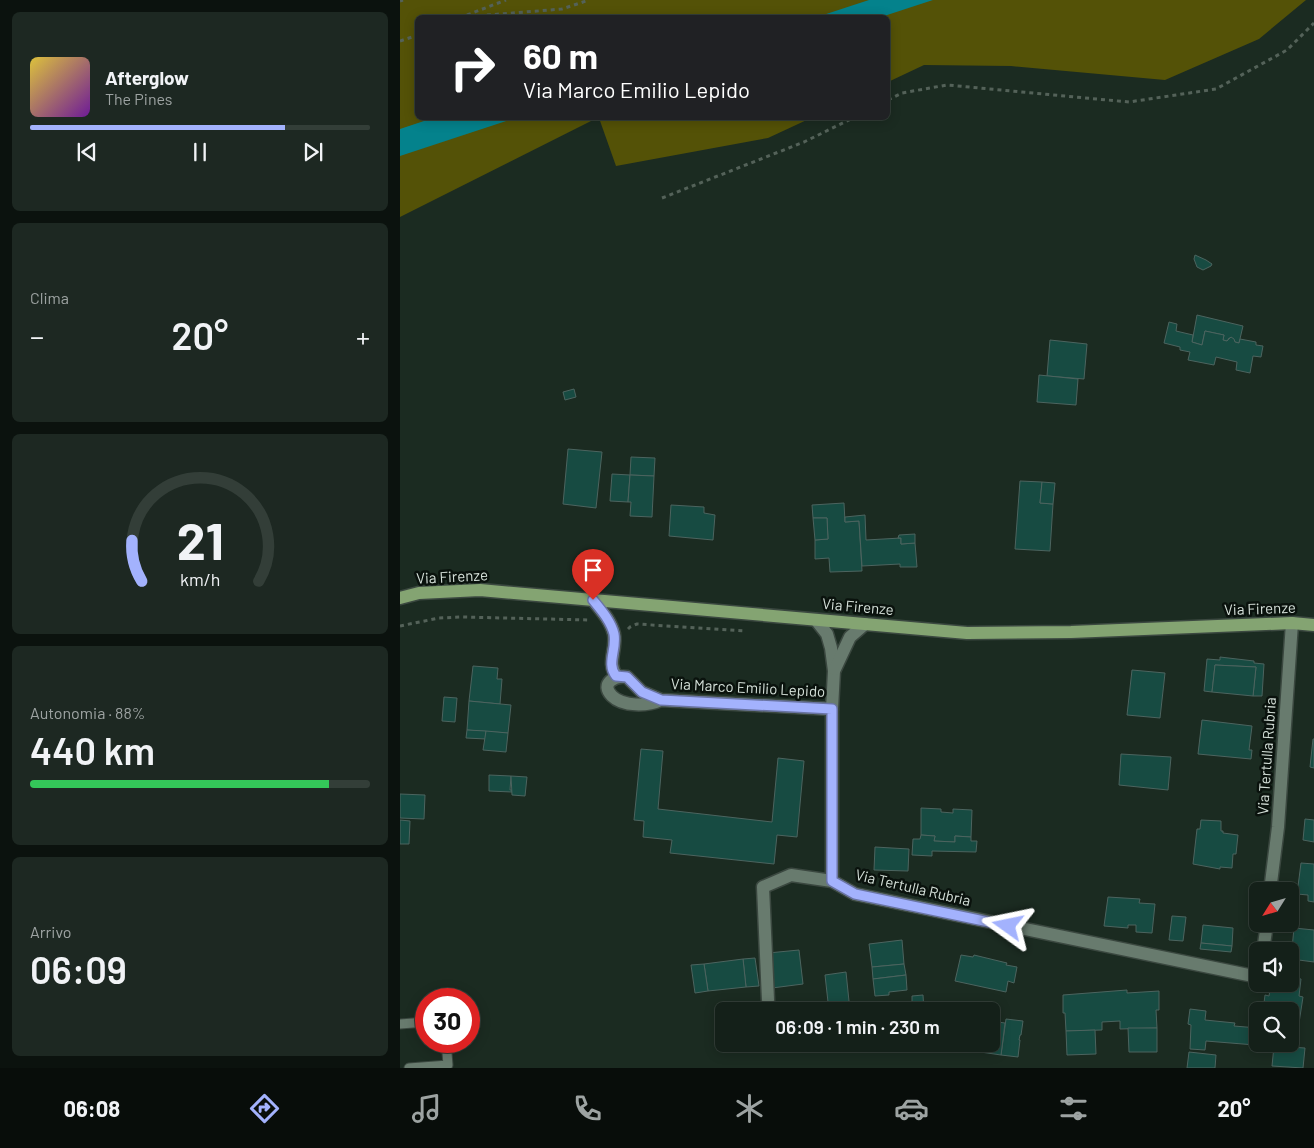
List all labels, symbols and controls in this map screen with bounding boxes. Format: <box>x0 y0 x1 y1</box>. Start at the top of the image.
text: 60 m <box>523 34 598 76</box>
icon: right <box>440 35 505 100</box>
text: Afterglow <box>105 66 189 89</box>
text: Via Marco Emilio Lepido <box>523 76 750 102</box>
text: The Pines <box>105 89 173 108</box>
icon: previous <box>73 138 101 166</box>
icon: pause <box>186 138 214 166</box>
icon: next <box>299 138 327 166</box>
text: Clima <box>30 288 69 307</box>
text: 20° <box>172 312 228 358</box>
text: − <box>30 319 44 353</box>
text: + <box>356 319 370 353</box>
text: 21 <box>176 508 224 570</box>
pin <box>572 549 614 600</box>
icon: arrive <box>579 556 607 584</box>
street label: Via Firenze <box>416 565 488 587</box>
text: km/h <box>180 568 220 590</box>
street label: Via Firenze <box>822 594 895 618</box>
street label: Via Firenze <box>1224 598 1296 618</box>
street label: Via Marco Emilio Lepido <box>670 674 826 700</box>
street label: Via Tertulla Rubria <box>1253 696 1279 815</box>
text: Autonomia · 88% <box>30 703 145 722</box>
text: 440 km <box>30 727 155 773</box>
street label: Via Tertulla Rubria <box>854 865 973 909</box>
north arrow <box>1249 882 1299 932</box>
map controls <box>1249 882 1299 1052</box>
position arrow <box>981 899 1033 951</box>
text: Arrivo <box>30 922 72 941</box>
button: sound <box>1249 942 1299 992</box>
text: 06:09 <box>30 946 127 992</box>
speed limit sign: 30 <box>415 988 480 1053</box>
button: search <box>1249 1002 1299 1052</box>
text: 06:09 · 1 min · 230 m <box>775 1015 940 1038</box>
icon: directions <box>247 1091 282 1126</box>
icon: music <box>409 1091 444 1126</box>
icon: phone <box>570 1091 605 1126</box>
icon: climate <box>732 1091 767 1126</box>
icon: car <box>894 1091 929 1126</box>
icon: filters <box>1056 1091 1091 1126</box>
text: 06:08 <box>63 1095 120 1121</box>
text: 20° <box>1217 1095 1251 1121</box>

